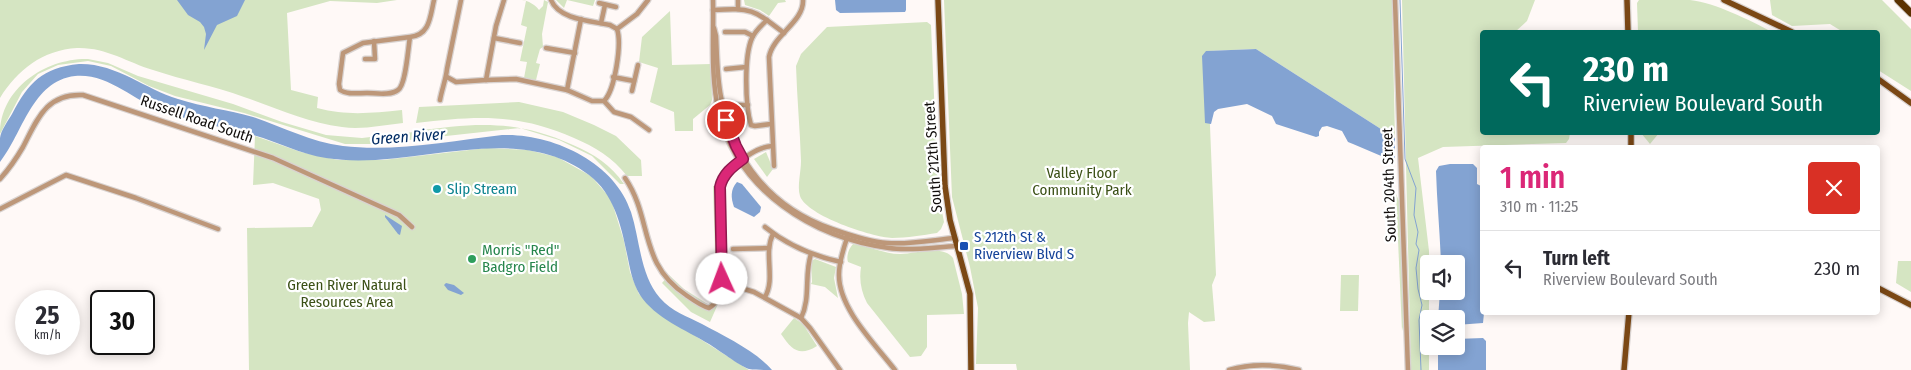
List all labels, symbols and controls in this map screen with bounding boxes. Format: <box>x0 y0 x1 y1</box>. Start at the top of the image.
text: 230 m <box>1583 48 1669 90</box>
icon: left <box>1500 50 1565 115</box>
text: Riverview Boulevard South <box>1583 90 1823 117</box>
street label: Russell Road South <box>138 91 256 147</box>
pin <box>705 99 747 141</box>
street label: South 212th Street <box>920 101 946 213</box>
icon: arrive <box>712 106 740 134</box>
water label: Green River <box>370 124 446 149</box>
street label: South 204th Street <box>1378 127 1400 242</box>
text: 1 min <box>1500 160 1565 196</box>
button: close <box>1808 162 1860 214</box>
park label: Valley Floor Community Park <box>1032 164 1132 199</box>
place label: Slip Stream <box>447 180 517 198</box>
marker: Slip Stream <box>431 183 443 195</box>
text: 310 m · 11:25 <box>1500 197 1578 216</box>
place label: S 212th St & Riverview Blvd S <box>974 228 1074 263</box>
marker: S 212th St & Riverview Blvd S <box>958 240 970 252</box>
place label: Morris "Red" Badgro Field <box>482 241 559 276</box>
text: Turn left <box>1543 247 1610 270</box>
position arrow <box>695 252 747 304</box>
marker: Morris "Red" Badgro Field <box>466 253 478 265</box>
icon: left <box>1500 254 1528 282</box>
map controls <box>1420 255 1465 355</box>
button: sound <box>1420 255 1465 300</box>
text: 230 m <box>1814 257 1860 280</box>
text: Riverview Boulevard South <box>1543 270 1718 289</box>
park label: Green River Natural Resources Area <box>287 276 407 311</box>
speed limit sign: 30 <box>90 290 155 355</box>
text: 25 <box>36 301 59 331</box>
button: layers <box>1420 310 1465 355</box>
text: km/h <box>34 328 61 342</box>

